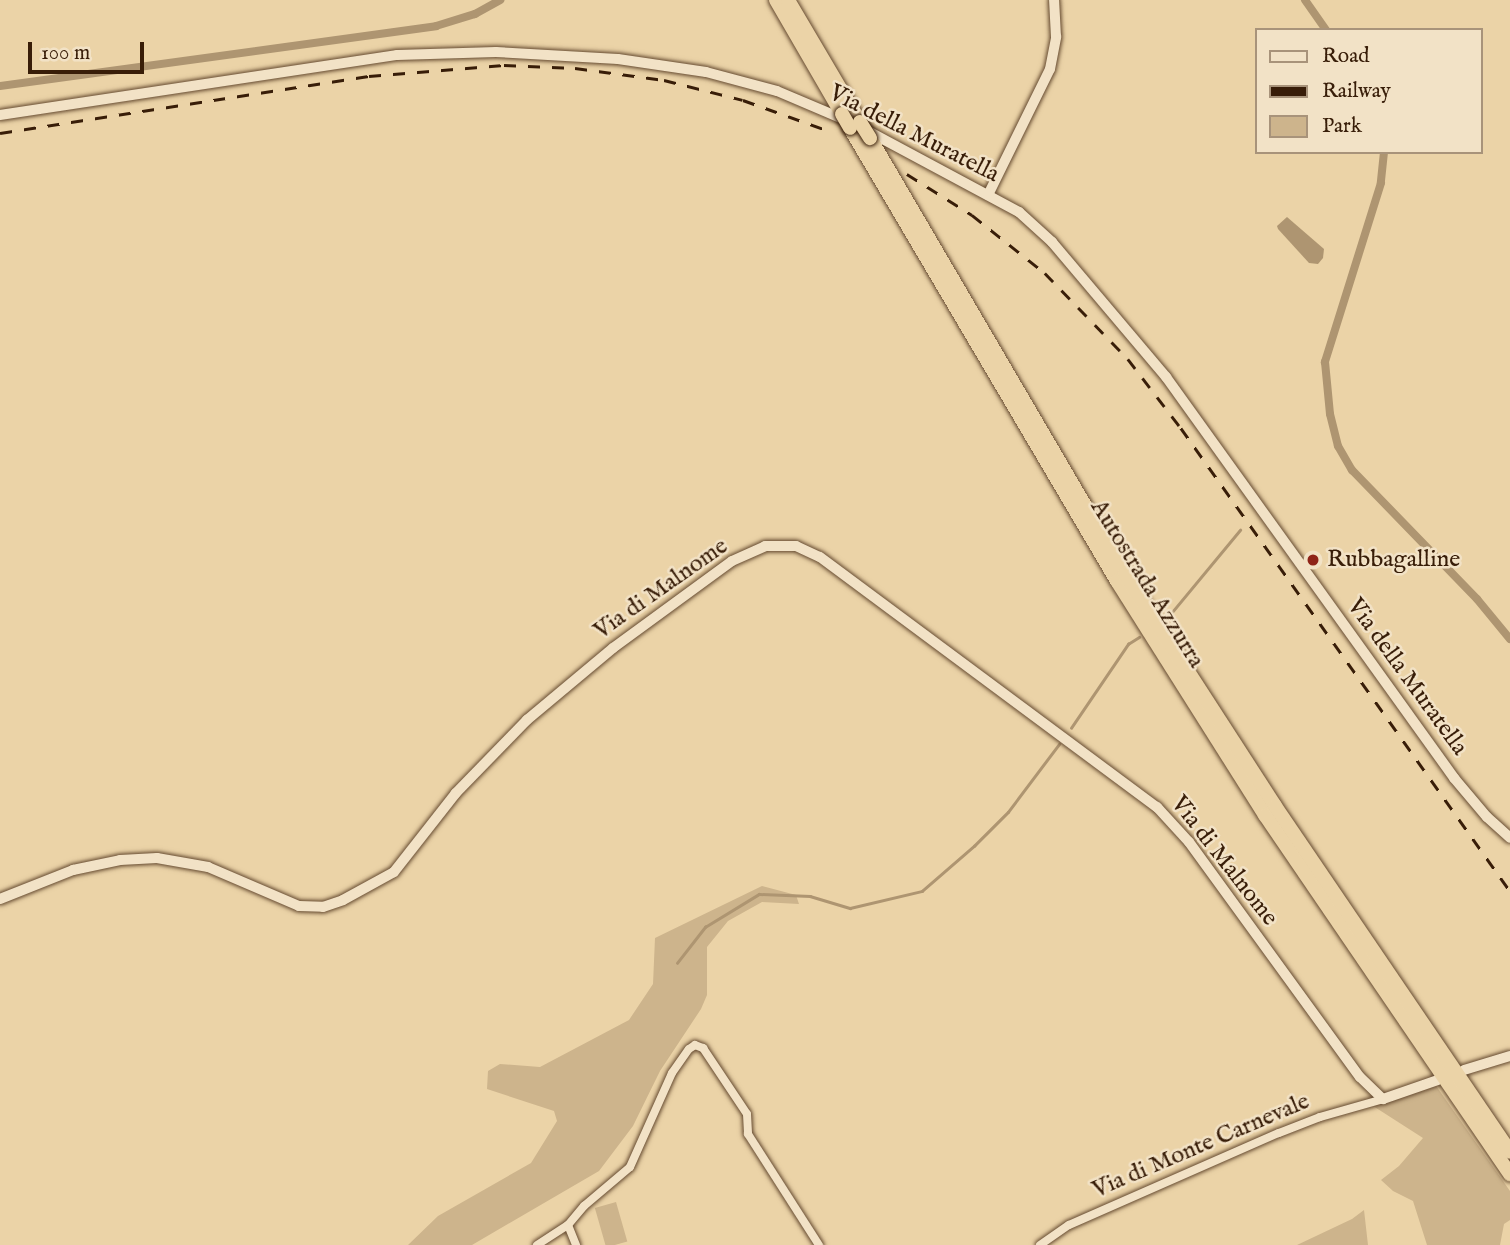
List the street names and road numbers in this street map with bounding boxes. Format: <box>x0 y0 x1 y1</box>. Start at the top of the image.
street label: Via della Muratella <box>824 79 1004 189</box>
street label: Autostrada Azzurra <box>1084 495 1210 673</box>
street label: Via di Malnome <box>588 532 734 646</box>
street label: Via della Muratella <box>1340 593 1474 761</box>
street label: Via di Malnome <box>1164 790 1284 932</box>
street label: Via di Monte Carnevale <box>1088 1087 1314 1205</box>

